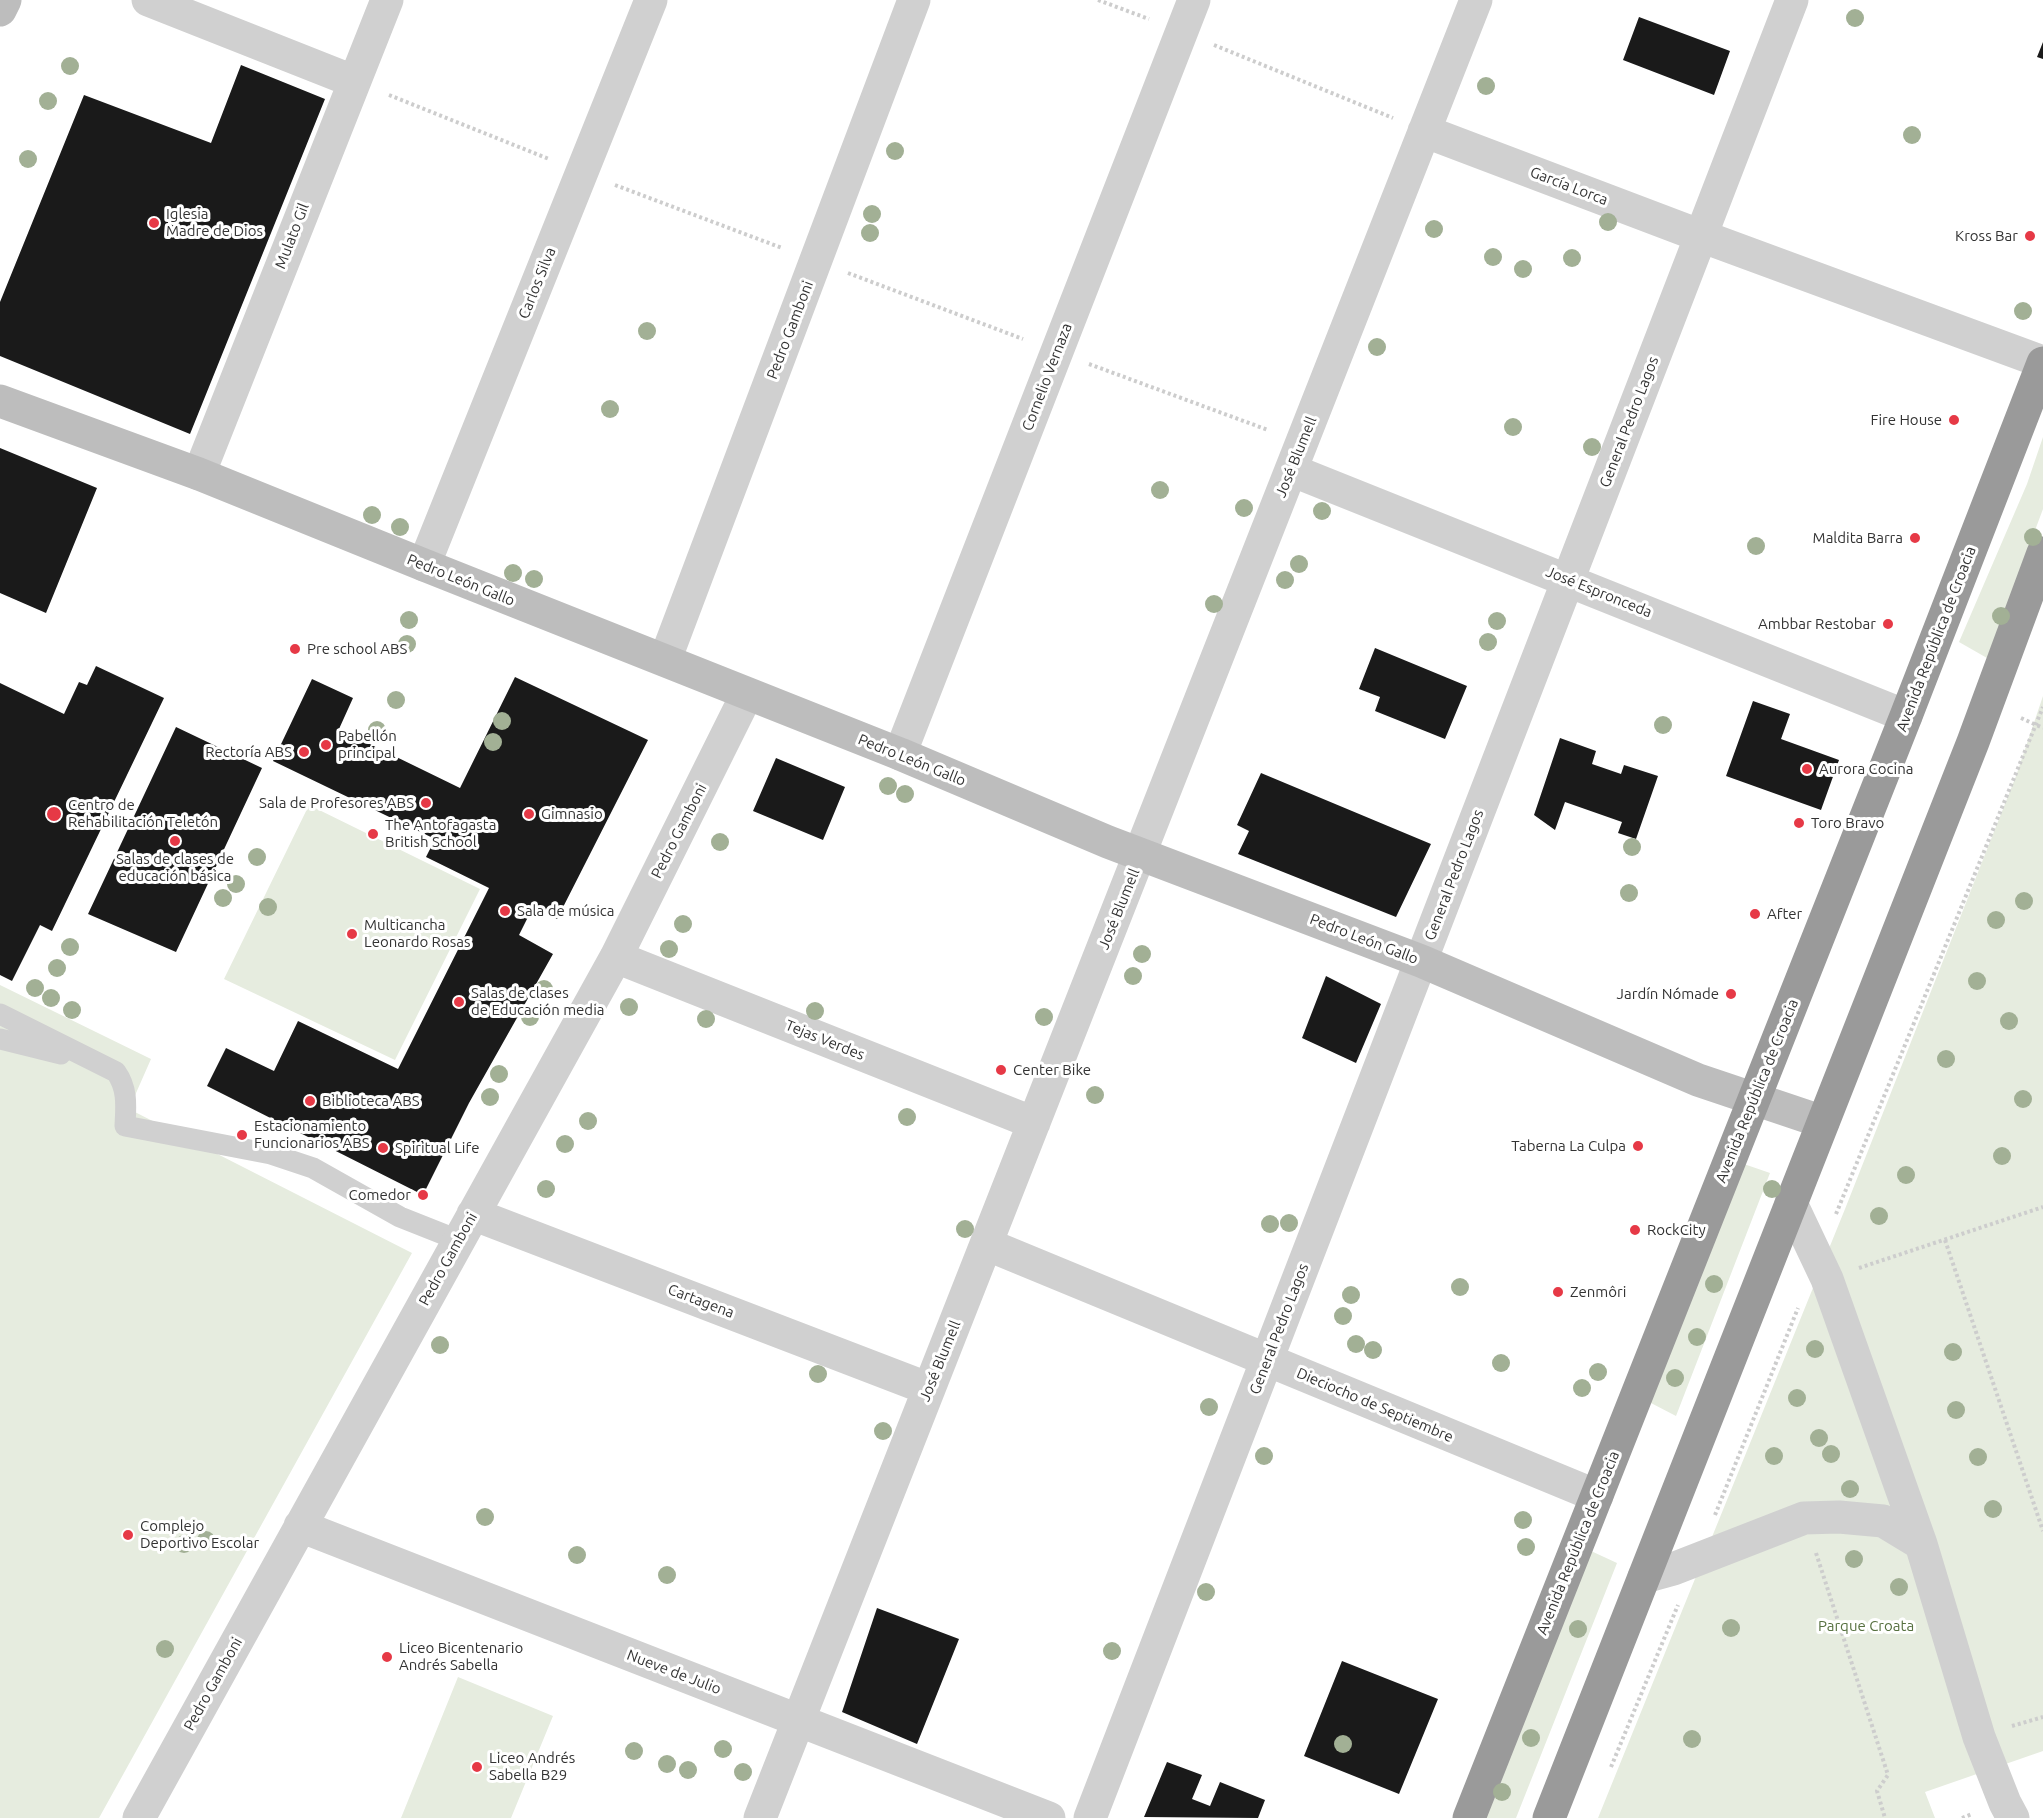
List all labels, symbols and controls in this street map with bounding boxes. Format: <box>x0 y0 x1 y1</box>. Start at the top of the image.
street label: García Lorca <box>1528 163 1610 209</box>
street label: Mulato Gil <box>271 201 313 271</box>
place label: Iglesia Madre de Dios <box>166 205 263 240</box>
marker: Iglesia Madre de Dios <box>147 216 161 230</box>
place label: Kross Bar <box>1955 227 2018 245</box>
marker: Kross Bar <box>2023 229 2037 243</box>
street label: Carlos Silva <box>514 245 560 321</box>
street label: Pedro Gamboni <box>763 278 817 382</box>
street label: Cornelio Vernaza <box>1018 321 1076 433</box>
street label: General Pedro Lagos <box>1596 354 1662 490</box>
place label: Fire House <box>1870 411 1942 429</box>
marker: Fire House <box>1947 413 1961 427</box>
street label: José Blumell <box>1272 414 1320 500</box>
place label: Maldita Barra <box>1813 529 1903 547</box>
marker: Maldita Barra <box>1908 531 1922 545</box>
street label: Avenida República de Croacia <box>1892 544 1980 734</box>
street label: Pedro León Gallo <box>405 550 517 610</box>
street label: José Espronceda <box>1543 563 1655 621</box>
place label: Ambbar Restobar <box>1758 615 1876 633</box>
marker: Ambbar Restobar <box>1881 617 1895 631</box>
place label: Pre school ABS <box>307 640 407 658</box>
marker: Pre school ABS <box>288 642 302 656</box>
place label: Pabellón principal <box>338 727 397 762</box>
street label: Pedro León Gallo <box>856 730 968 790</box>
marker: Pabellón principal <box>319 738 333 752</box>
place label: Rectoría ABS <box>205 743 292 761</box>
marker: Rectoría ABS <box>297 745 311 759</box>
place label: Aurora Cocina <box>1819 760 1913 778</box>
marker: Aurora Cocina <box>1800 762 1814 776</box>
street label: Pedro Gamboni <box>647 781 711 881</box>
place label: Sala de Profesores ABS <box>259 794 414 812</box>
place label: Centro de Rehabilitación Teletón <box>68 796 218 831</box>
marker: Sala de Profesores ABS <box>419 796 433 810</box>
marker: Centro de Rehabilitación Teletón <box>45 805 63 823</box>
place label: Gimnasio <box>541 805 603 823</box>
marker: Gimnasio <box>522 807 536 821</box>
street label: General Pedro Lagos <box>1421 807 1487 943</box>
place label: Toro Bravo <box>1811 814 1884 832</box>
place label: The Antofagasta British School <box>385 816 496 851</box>
marker: Toro Bravo <box>1792 816 1806 830</box>
marker: The Antofagasta British School <box>366 827 380 841</box>
marker: Salas de clases de educación básica <box>168 834 182 848</box>
place label: Salas de clases de educación básica <box>116 850 234 885</box>
street label: José Blumell <box>1095 866 1143 952</box>
place label: Sala de música <box>517 902 614 920</box>
marker: Sala de música <box>498 904 512 918</box>
place label: After <box>1767 905 1802 923</box>
marker: After <box>1748 907 1762 921</box>
street label: Pedro León Gallo <box>1307 910 1421 968</box>
place label: Multicancha Leonardo Rosas <box>364 916 470 951</box>
marker: Multicancha Leonardo Rosas <box>345 927 359 941</box>
place label: Salas de clases de Educación media <box>471 984 604 1019</box>
place label: Jardín Nómade <box>1617 985 1719 1003</box>
marker: Jardín Nómade <box>1724 987 1738 1001</box>
marker: Salas de clases de Educación media <box>452 995 466 1009</box>
street label: Avenida República de Croacia <box>1712 996 1802 1186</box>
street label: Tejas Verdes <box>783 1016 867 1064</box>
place label: Center Bike <box>1013 1061 1091 1079</box>
marker: Center Bike <box>994 1063 1008 1077</box>
place label: Biblioteca ABS <box>322 1092 420 1110</box>
marker: Biblioteca ABS <box>303 1094 317 1108</box>
place label: Estacionamiento Funcionarios ABS <box>254 1117 370 1152</box>
marker: Estacionamiento Funcionarios ABS <box>235 1128 249 1142</box>
place label: Taberna La Culpa <box>1511 1137 1626 1155</box>
place label: Spiritual Life <box>395 1139 479 1157</box>
marker: Taberna La Culpa <box>1631 1139 1645 1153</box>
marker: Spiritual Life <box>376 1141 390 1155</box>
place label: Comedor <box>349 1186 411 1204</box>
marker: Comedor <box>416 1188 430 1202</box>
street label: Pedro Gamboni <box>415 1209 481 1309</box>
place label: RockCity <box>1647 1221 1706 1239</box>
marker: RockCity <box>1628 1223 1642 1237</box>
street label: General Pedro Lagos <box>1246 1261 1312 1397</box>
street label: Cartagena <box>665 1280 737 1322</box>
place label: Zenmôri <box>1570 1283 1626 1301</box>
marker: Zenmôri <box>1551 1285 1565 1299</box>
street label: José Blumell <box>916 1318 964 1404</box>
street label: Dieciocho de Septiembre <box>1294 1364 1456 1446</box>
street label: Avenida República de Croacia <box>1533 1448 1623 1638</box>
place label: Complejo Deportivo Escolar <box>140 1517 259 1552</box>
marker: Complejo Deportivo Escolar <box>121 1528 135 1542</box>
park label: Parque Croata <box>1818 1617 1914 1635</box>
street label: Pedro Gamboni <box>180 1634 246 1734</box>
place label: Liceo Bicentenario Andrés Sabella <box>399 1639 523 1674</box>
street label: Nueve de Julio <box>624 1646 724 1698</box>
marker: Liceo Bicentenario Andrés Sabella <box>380 1650 394 1664</box>
place label: Liceo Andrés Sabella B29 <box>489 1749 575 1784</box>
marker: Liceo Andrés Sabella B29 <box>470 1760 484 1774</box>

